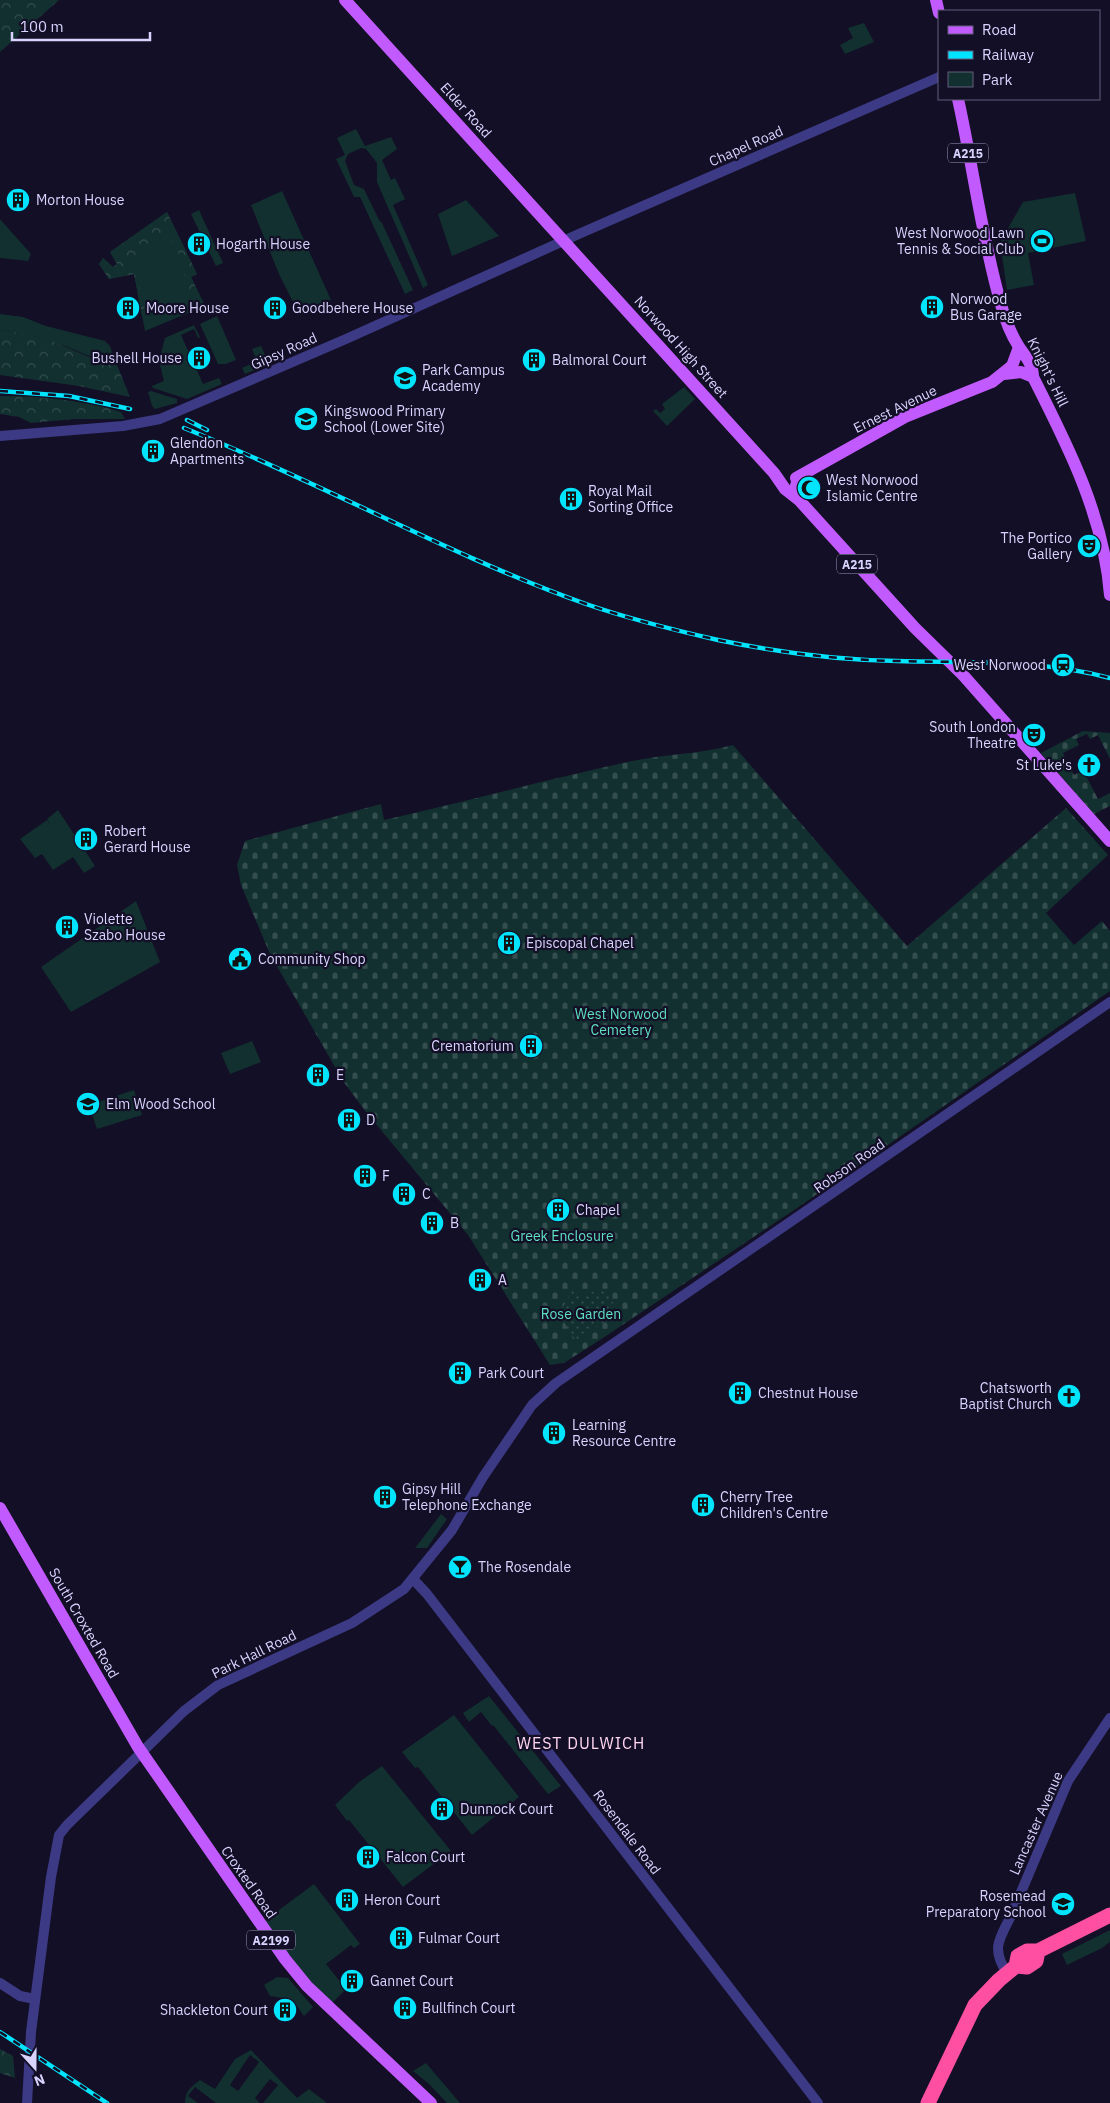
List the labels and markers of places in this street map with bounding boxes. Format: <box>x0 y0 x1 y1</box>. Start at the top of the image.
building icon: Morton House <box>5 187 31 213</box>
place label: Morton House <box>36 191 125 209</box>
place label: West Norwood Lawn Tennis & Social Club <box>895 224 1024 258</box>
sports icon: West Norwood Lawn Tennis & Social Club <box>1029 228 1055 254</box>
building icon: Hogarth House <box>186 231 212 257</box>
place label: Hogarth House <box>216 235 310 253</box>
place label: Norwood Bus Garage <box>950 290 1022 324</box>
building icon: Norwood Bus Garage <box>919 294 945 320</box>
building icon: Moore House <box>115 295 141 321</box>
building icon: Goodbehere House <box>262 295 288 321</box>
place label: Moore House <box>146 299 230 317</box>
place label: Goodbehere House <box>292 299 414 317</box>
building icon: Bushell House <box>186 345 212 371</box>
building icon: Balmoral Court <box>521 347 547 373</box>
place label: Bushell House <box>91 349 182 367</box>
place label: Balmoral Court <box>552 351 647 369</box>
place label: Park Campus Academy <box>422 361 505 395</box>
school or university icon: Park Campus Academy <box>392 365 418 391</box>
place label: Kingswood Primary School (Lower Site) <box>324 402 445 436</box>
school or university icon: Kingswood Primary School (Lower Site) <box>293 406 319 432</box>
place label: Glendon Apartments <box>170 434 244 468</box>
building icon: Glendon Apartments <box>140 438 166 464</box>
place label: West Norwood Islamic Centre <box>826 471 918 505</box>
mosque icon: West Norwood Islamic Centre <box>796 475 822 501</box>
place label: Royal Mail Sorting Office <box>588 482 674 516</box>
building icon: Royal Mail Sorting Office <box>558 486 584 512</box>
place label: The Portico Gallery <box>1001 529 1072 563</box>
theatre icon: The Portico Gallery <box>1076 533 1102 559</box>
station icon: West Norwood <box>1050 652 1076 678</box>
place label: West Norwood <box>954 656 1046 674</box>
place label: South London Theatre <box>929 718 1016 752</box>
theatre icon: South London Theatre <box>1021 722 1047 748</box>
church icon: St Luke's <box>1076 752 1102 778</box>
place label: St Luke's <box>1016 756 1072 774</box>
place label: Robert Gerard House <box>104 822 191 856</box>
building icon: Robert Gerard House <box>73 826 99 852</box>
place label: Violette Szabo House <box>84 910 166 944</box>
building icon: Violette Szabo House <box>54 914 80 940</box>
building icon: Episcopal Chapel <box>496 930 522 956</box>
place label: Episcopal Chapel <box>526 934 634 952</box>
public building icon: Community Shop <box>227 946 253 972</box>
place label: Community Shop <box>258 950 366 968</box>
building icon: Crematorium <box>518 1033 544 1059</box>
place label: Crematorium <box>431 1037 514 1055</box>
building icon: E <box>305 1062 331 1088</box>
place label: E <box>336 1066 344 1084</box>
school or university icon: Elm Wood School <box>75 1091 101 1117</box>
place label: Elm Wood School <box>106 1095 216 1113</box>
building icon: D <box>336 1107 362 1133</box>
place label: D <box>366 1111 375 1129</box>
building icon: F <box>352 1163 378 1189</box>
place label: F <box>382 1167 390 1185</box>
building icon: C <box>391 1181 417 1207</box>
place label: C <box>422 1185 431 1203</box>
building icon: Chapel <box>545 1197 571 1223</box>
place label: Chapel <box>576 1201 620 1219</box>
building icon: B <box>419 1210 445 1236</box>
place label: B <box>450 1214 459 1232</box>
building icon: A <box>467 1267 493 1293</box>
place label: A <box>498 1271 507 1289</box>
building icon: Park Court <box>447 1360 473 1386</box>
place label: Park Court <box>478 1364 544 1382</box>
place label: Chatsworth Baptist Church <box>959 1379 1052 1413</box>
building icon: Chestnut House <box>727 1380 753 1406</box>
church icon: Chatsworth Baptist Church <box>1056 1383 1082 1409</box>
place label: Chestnut House <box>758 1384 859 1402</box>
place label: Learning Resource Centre <box>572 1416 676 1450</box>
building icon: Learning Resource Centre <box>541 1420 567 1446</box>
place label: Gipsy Hill Telephone Exchange <box>402 1480 532 1514</box>
building icon: Gipsy Hill Telephone Exchange <box>372 1484 398 1510</box>
place label: Cherry Tree Children's Centre <box>720 1488 828 1522</box>
building icon: Cherry Tree Children's Centre <box>690 1492 716 1518</box>
bar icon: The Rosendale <box>447 1554 473 1580</box>
place label: The Rosendale <box>478 1558 571 1576</box>
building icon: Dunnock Court <box>429 1796 455 1822</box>
place label: Dunnock Court <box>460 1800 553 1818</box>
building icon: Falcon Court <box>355 1844 381 1870</box>
place label: Falcon Court <box>386 1848 465 1866</box>
building icon: Heron Court <box>334 1887 360 1913</box>
place label: Rosemead Preparatory School <box>926 1887 1046 1921</box>
place label: Heron Court <box>364 1891 440 1909</box>
school or university icon: Rosemead Preparatory School <box>1050 1891 1076 1917</box>
building icon: Fulmar Court <box>388 1925 414 1951</box>
place label: Fulmar Court <box>418 1929 500 1947</box>
building icon: Gannet Court <box>339 1968 365 1994</box>
place label: Gannet Court <box>370 1972 454 1990</box>
building icon: Bullfinch Court <box>392 1995 418 2021</box>
building icon: Shackleton Court <box>272 1997 298 2023</box>
place label: Bullfinch Court <box>422 1999 516 2017</box>
place label: Shackleton Court <box>160 2001 268 2019</box>

